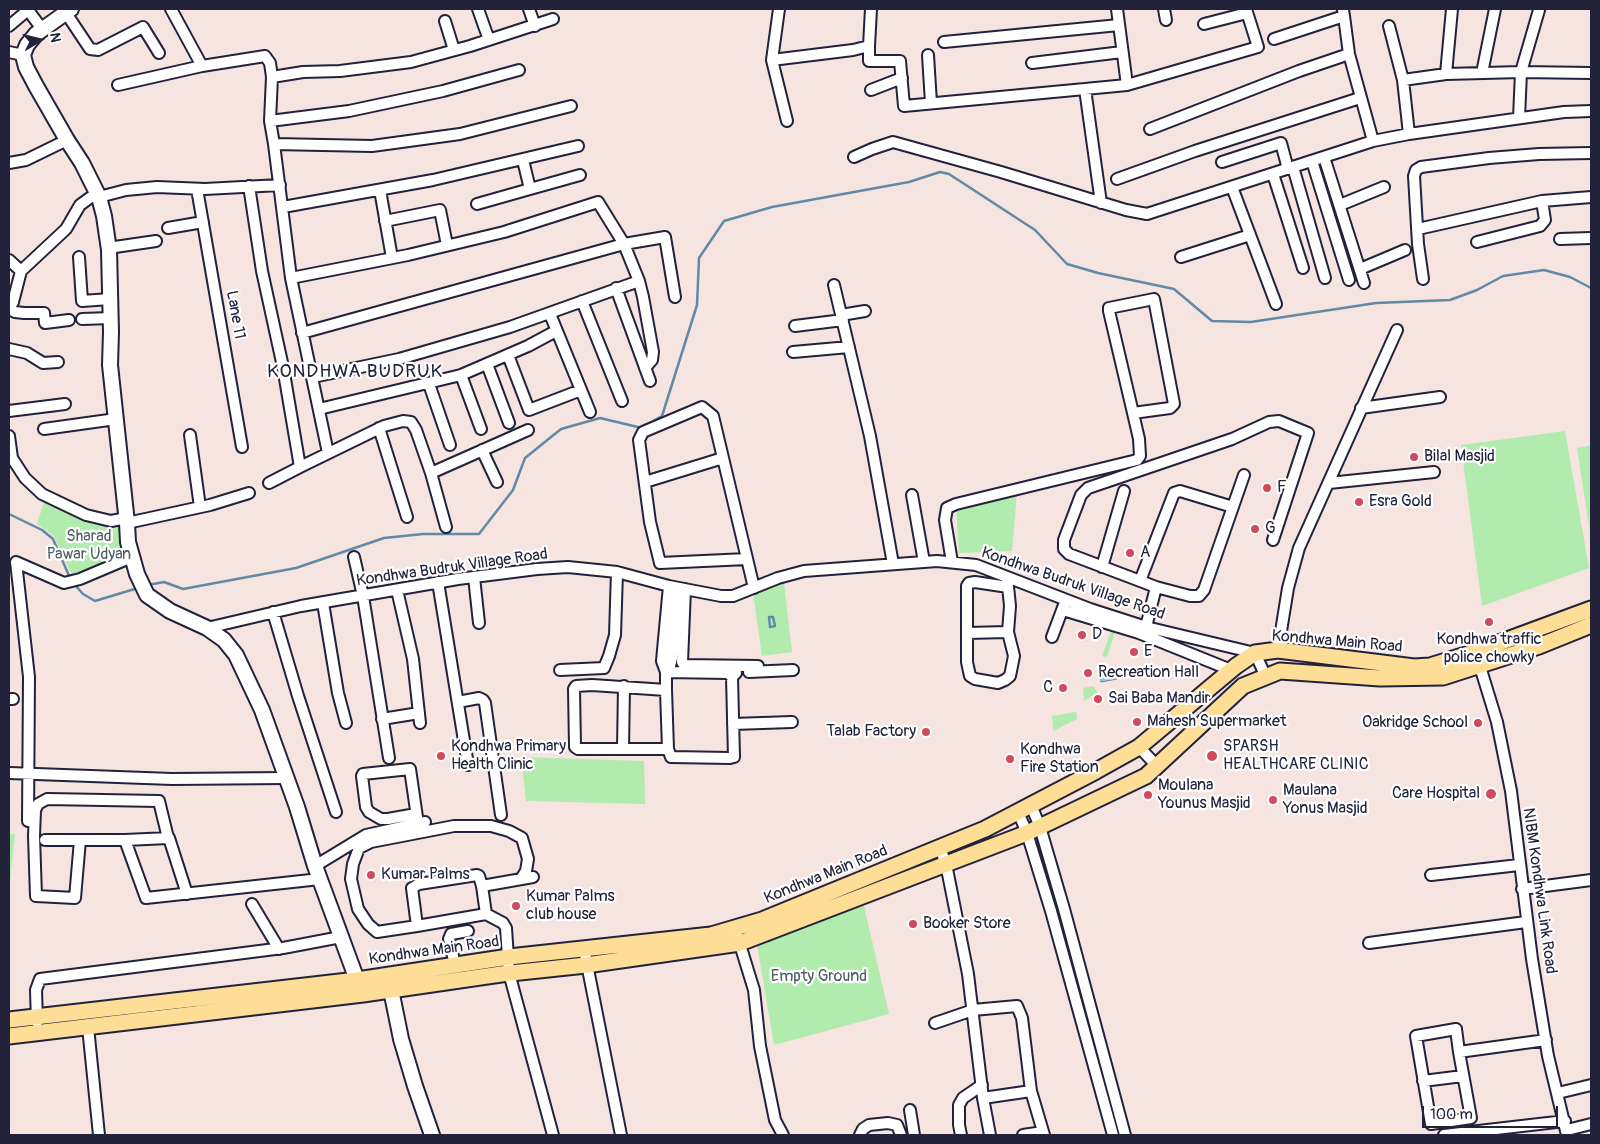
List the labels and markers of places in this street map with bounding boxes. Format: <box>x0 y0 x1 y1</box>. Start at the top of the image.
place label: Bilal Masjid <box>1424 447 1495 467</box>
marker: Bilal Masjid <box>1408 451 1420 463</box>
place label: F <box>1277 478 1287 498</box>
marker: F <box>1261 482 1273 494</box>
place label: Esra Gold <box>1369 492 1432 512</box>
marker: Esra Gold <box>1353 496 1365 508</box>
place label: G <box>1265 519 1276 539</box>
marker: G <box>1249 523 1261 535</box>
place label: A <box>1140 543 1150 563</box>
marker: A <box>1124 547 1136 559</box>
marker: Kondhwa traffic police chowky <box>1483 616 1495 628</box>
place label: D <box>1092 625 1102 645</box>
marker: D <box>1076 629 1088 641</box>
place label: Kondhwa traffic police chowky <box>1436 630 1542 668</box>
place label: E <box>1144 642 1152 662</box>
marker: E <box>1128 646 1140 658</box>
place label: Recreation Hall <box>1098 663 1199 683</box>
marker: Recreation Hall <box>1082 667 1094 679</box>
place label: C <box>1043 678 1053 698</box>
marker: C <box>1057 682 1069 694</box>
place label: Sai Baba Mandir <box>1108 689 1210 709</box>
marker: Sai Baba Mandir <box>1092 693 1104 705</box>
place label: Mahesh Supermarket <box>1147 712 1286 732</box>
place label: Oakridge School <box>1362 713 1468 733</box>
marker: Mahesh Supermarket <box>1131 716 1143 728</box>
marker: Oakridge School <box>1472 717 1484 729</box>
place label: Talab Factory <box>826 722 916 742</box>
marker: Talab Factory <box>920 726 932 738</box>
place label: Kondhwa Primary Health Clinic <box>451 737 566 775</box>
place label: SPARSH HEALTHCARE CLINIC <box>1223 737 1369 775</box>
place label: Kondhwa Fire Station <box>1020 740 1099 778</box>
marker: SPARSH HEALTHCARE CLINIC <box>1205 749 1219 763</box>
marker: Kondhwa Primary Health Clinic <box>435 750 447 762</box>
marker: Kondhwa Fire Station <box>1004 753 1016 765</box>
place label: Moulana Younus Masjid <box>1158 776 1251 814</box>
place label: Maulana Yonus Masjid <box>1283 781 1367 819</box>
place label: Care Hospital <box>1392 784 1480 804</box>
marker: Care Hospital <box>1484 787 1498 801</box>
marker: Moulana Younus Masjid <box>1142 789 1154 801</box>
marker: Maulana Yonus Masjid <box>1267 794 1279 806</box>
place label: Kumar Palms <box>381 865 470 885</box>
marker: Kumar Palms <box>365 869 377 881</box>
place label: Kumar Palms club house <box>526 887 615 925</box>
marker: Kumar Palms club house <box>510 900 522 912</box>
place label: Booker Store <box>923 914 1011 934</box>
marker: Booker Store <box>907 918 919 930</box>

